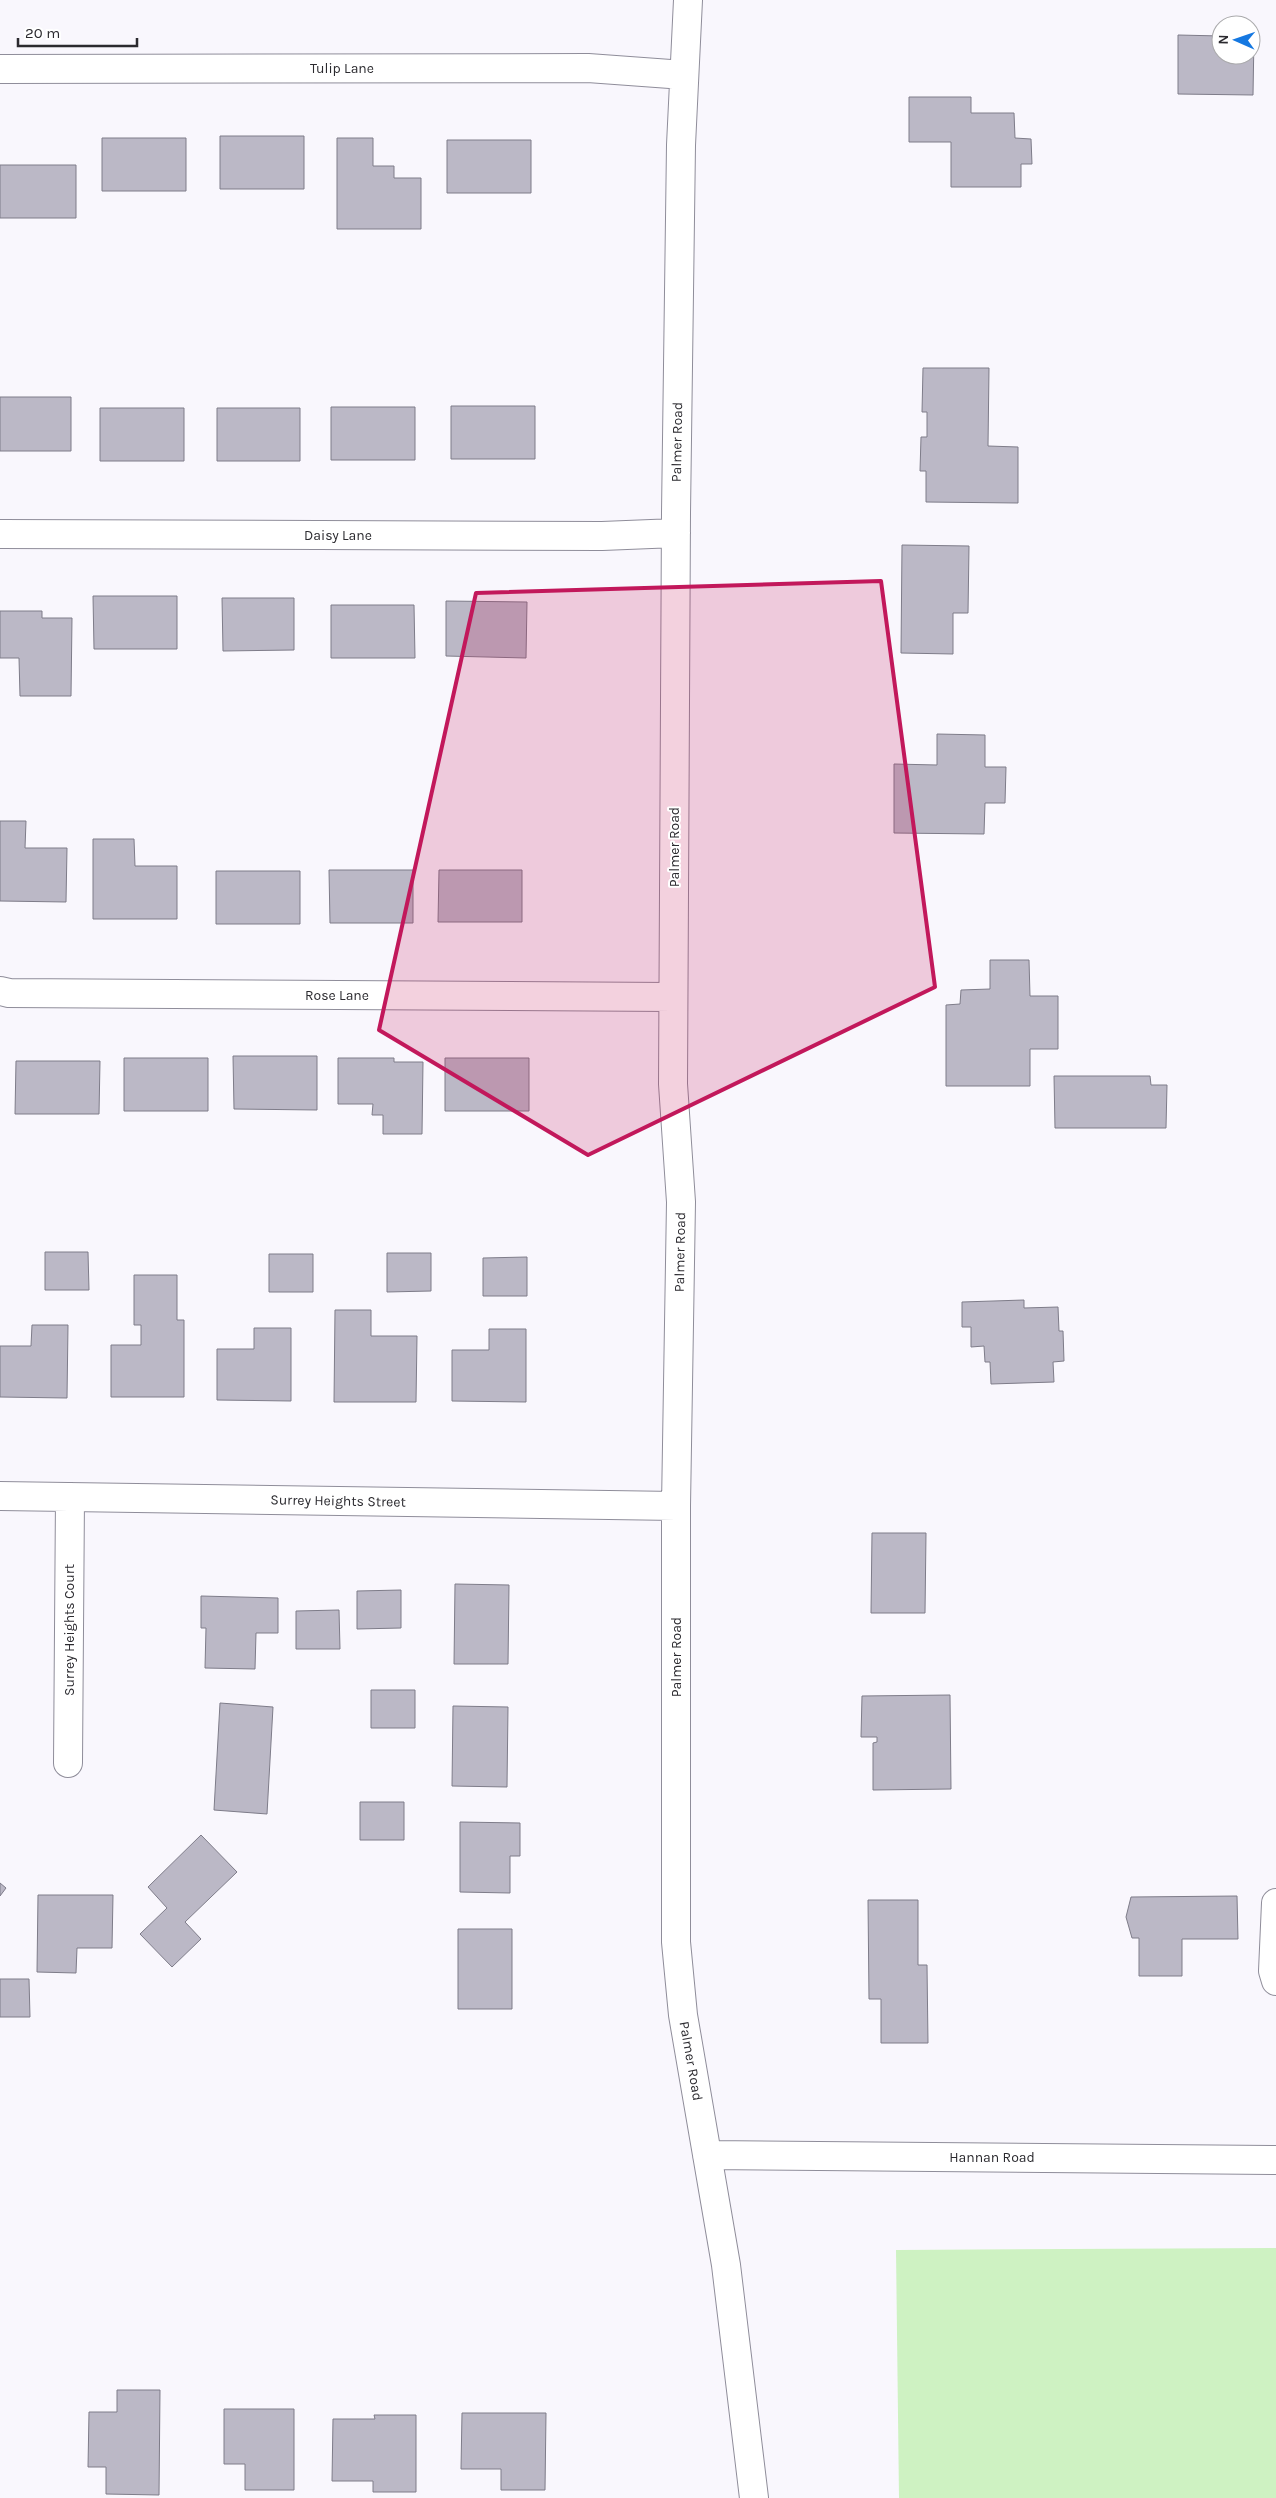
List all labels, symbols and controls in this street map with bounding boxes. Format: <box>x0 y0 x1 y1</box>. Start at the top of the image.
scale bar <box>18 15 136 47</box>
north arrow <box>1211 15 1261 65</box>
text: 20 m <box>25 24 60 42</box>
text: N <box>1215 34 1232 45</box>
street label: Tulip Lane <box>310 60 374 77</box>
street label: Palmer Road <box>668 402 686 482</box>
street label: Daisy Lane <box>304 527 372 544</box>
street label: Palmer Road <box>666 807 683 887</box>
street label: Rose Lane <box>305 987 369 1004</box>
street label: Palmer Road <box>671 1212 689 1292</box>
street label: Surrey Heights Street <box>270 1491 406 1511</box>
street label: Surrey Heights Court <box>61 1564 78 1696</box>
street label: Palmer Road <box>668 1617 685 1697</box>
street label: Palmer Road <box>676 2020 706 2102</box>
street label: Hannan Road <box>949 2149 1035 2166</box>

